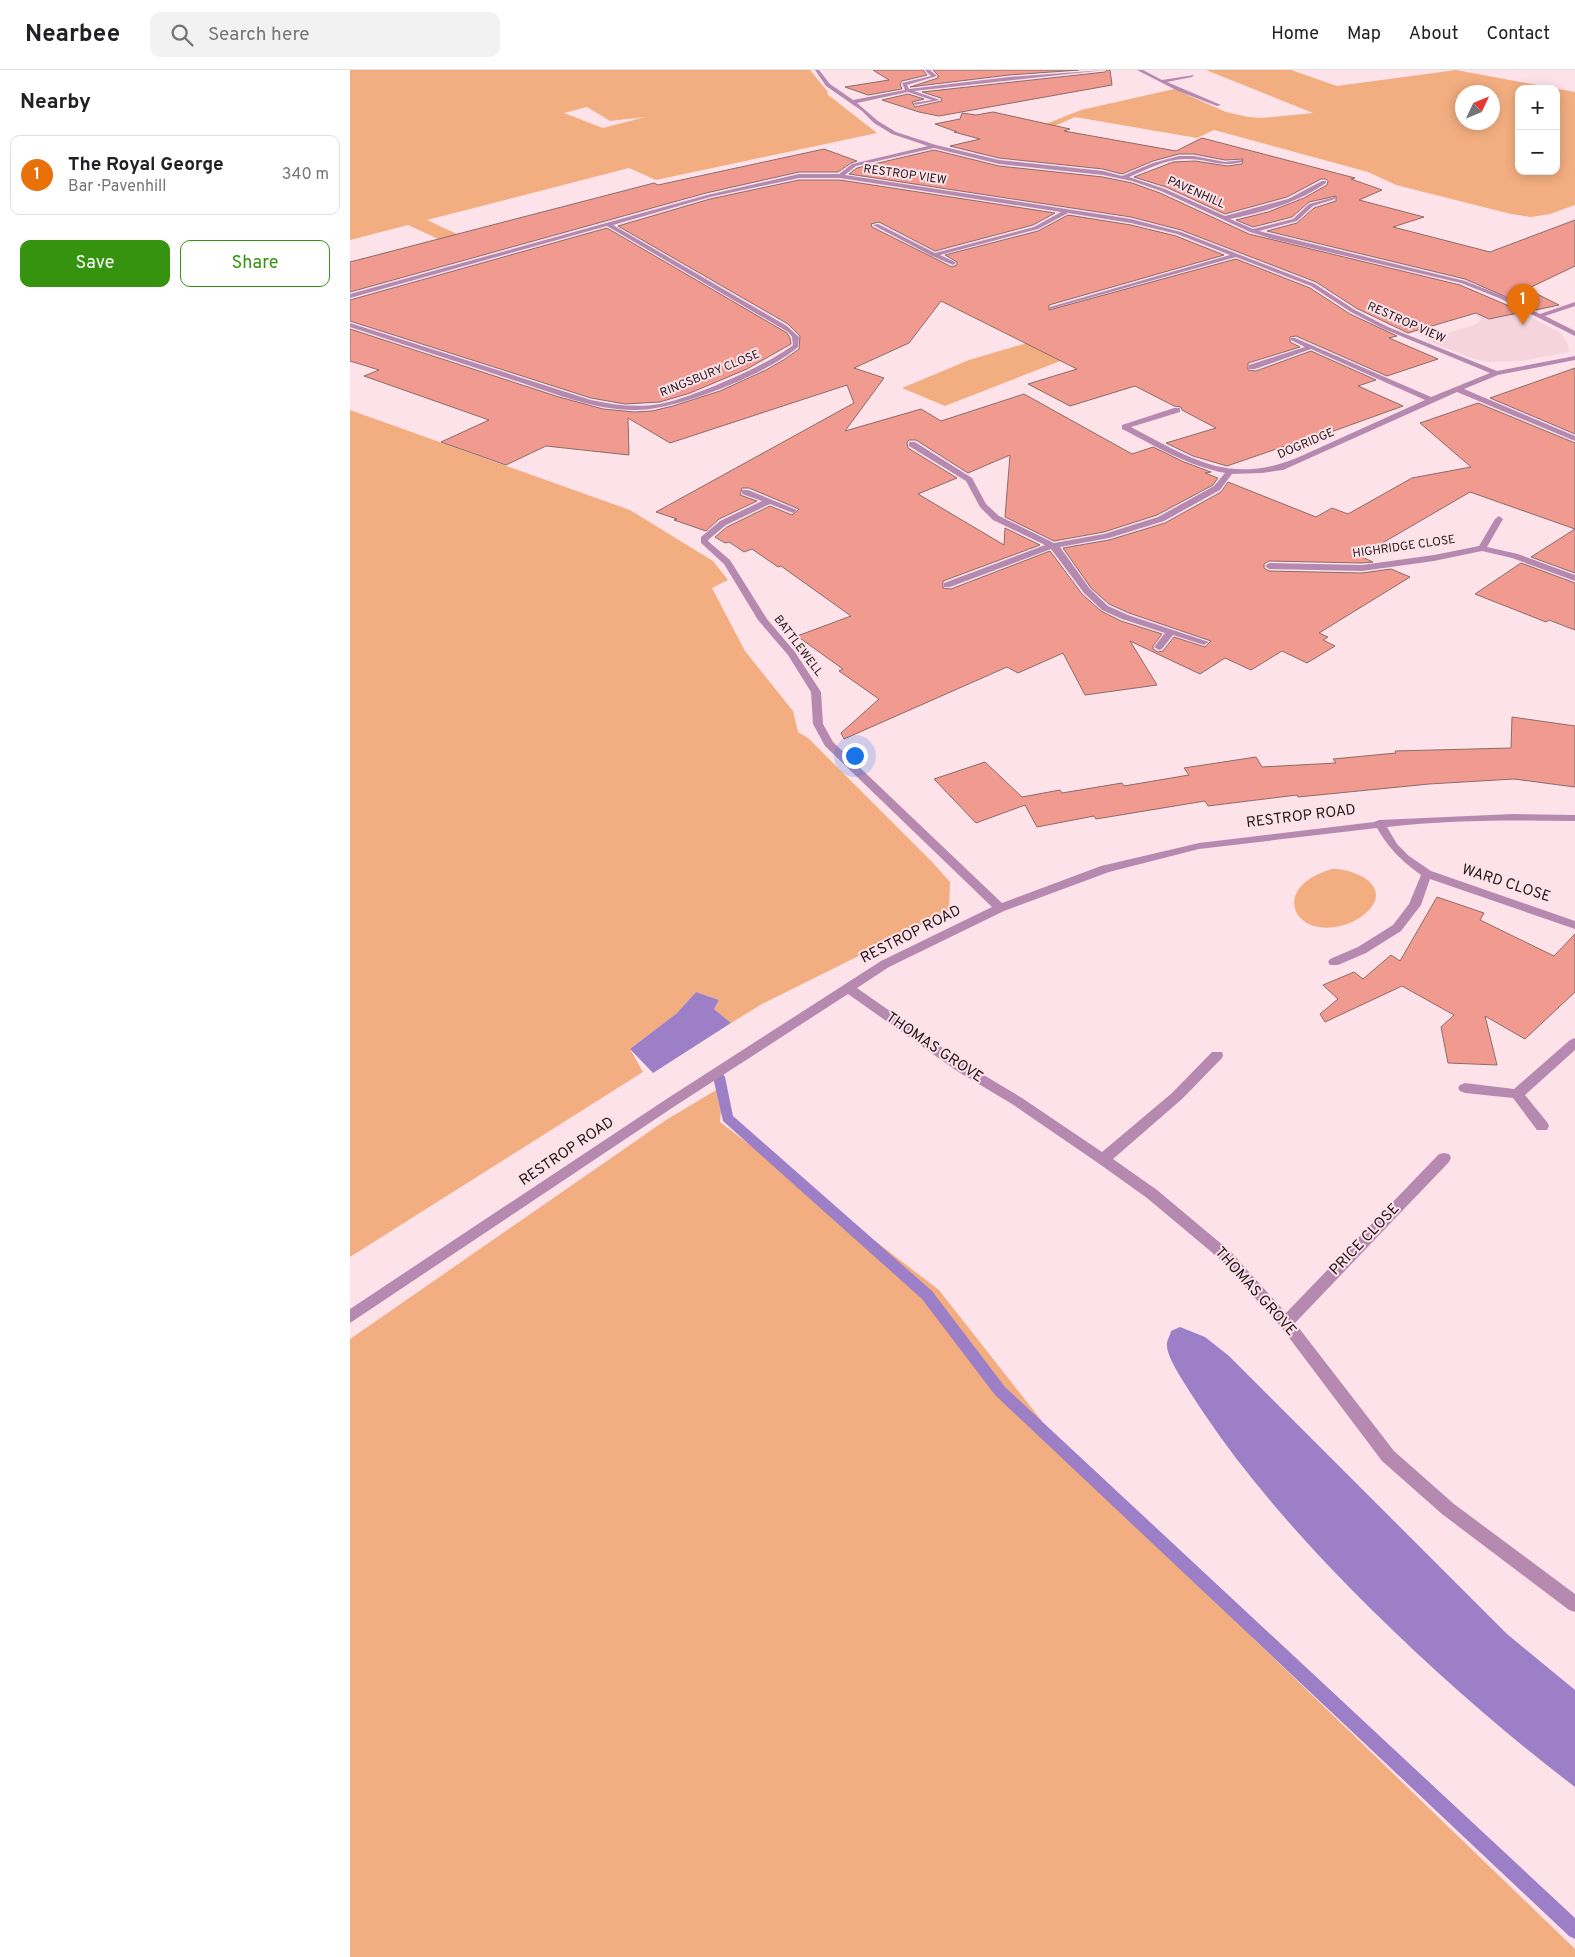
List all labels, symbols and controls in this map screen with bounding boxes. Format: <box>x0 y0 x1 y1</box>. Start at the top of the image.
search box <box>150 12 500 57</box>
text: Nearbee <box>25 20 120 50</box>
icon: search <box>168 21 196 49</box>
text: Search here <box>208 23 310 47</box>
text: Home <box>1271 23 1319 46</box>
text: Map <box>1347 23 1381 46</box>
text: About <box>1409 23 1458 46</box>
text: Contact <box>1486 23 1550 46</box>
north arrow <box>1455 85 1500 130</box>
map controls <box>1515 85 1560 175</box>
button: + <box>1515 85 1560 130</box>
text: Nearby <box>20 89 91 116</box>
button: − <box>1515 130 1560 175</box>
text: The Royal George <box>68 153 224 177</box>
street label: RESTROP VIEW <box>862 161 948 189</box>
text: 1 <box>34 165 40 185</box>
text: 340 m <box>282 165 329 185</box>
street label: PAVENHILL <box>1165 173 1228 213</box>
text: Bar · Pavenhill <box>68 177 167 197</box>
button: Save <box>20 240 170 287</box>
button: Share <box>180 240 330 287</box>
pin: 1 <box>1507 284 1539 325</box>
street label: RESTROP VIEW <box>1364 299 1448 347</box>
street label: RINGSBURY CLOSE <box>658 347 762 401</box>
street label: DOGRIDGE <box>1275 425 1337 463</box>
street label: HIGHRIDGE CLOSE <box>1352 532 1456 562</box>
street label: BATTLEWELL <box>770 612 826 680</box>
your location <box>842 743 868 769</box>
street label: RESTROP ROAD <box>1245 801 1357 833</box>
street label: WARD CLOSE <box>1459 861 1553 907</box>
street label: RESTROP ROAD <box>858 901 964 969</box>
street label: THOMAS GROVE <box>882 1008 986 1088</box>
street label: RESTROP ROAD <box>516 1113 618 1191</box>
street label: PRICE CLOSE <box>1326 1200 1404 1280</box>
street label: THOMAS GROVE <box>1210 1244 1300 1340</box>

